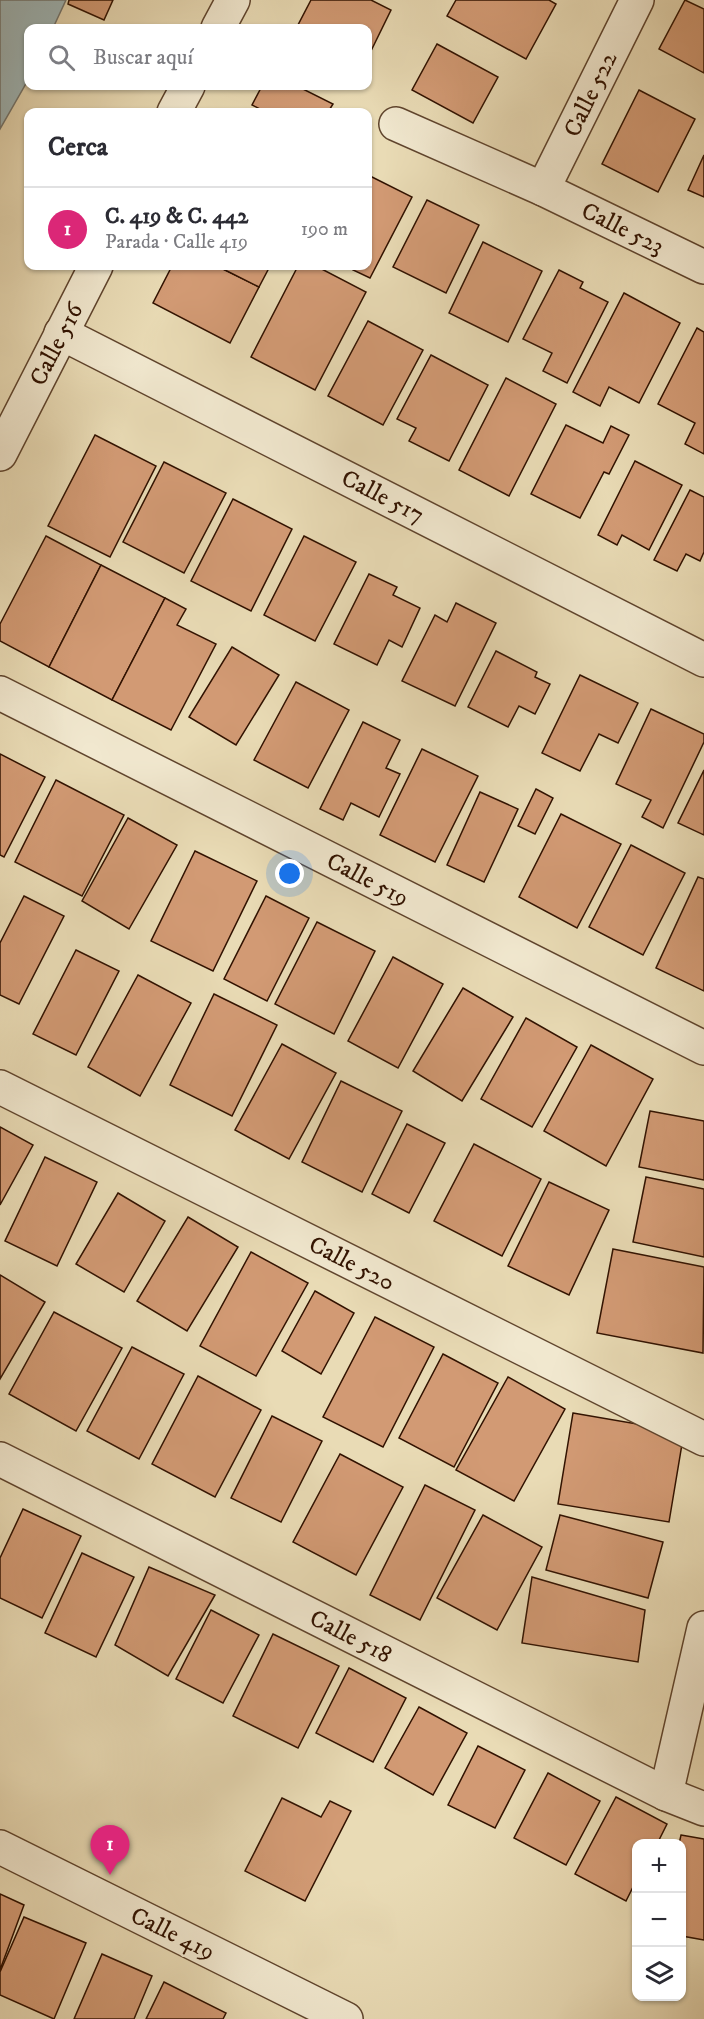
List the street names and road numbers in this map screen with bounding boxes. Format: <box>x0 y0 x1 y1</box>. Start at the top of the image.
street label: Calle 522 <box>557 47 624 142</box>
street label: Calle 523 <box>576 196 669 262</box>
street label: Calle 516 <box>23 297 91 391</box>
street label: Calle 517 <box>336 463 429 530</box>
street label: Calle 519 <box>321 847 414 913</box>
street label: Calle 520 <box>304 1230 399 1298</box>
street label: Calle 518 <box>304 1603 397 1670</box>
street label: Calle 419 <box>125 1901 220 1967</box>

